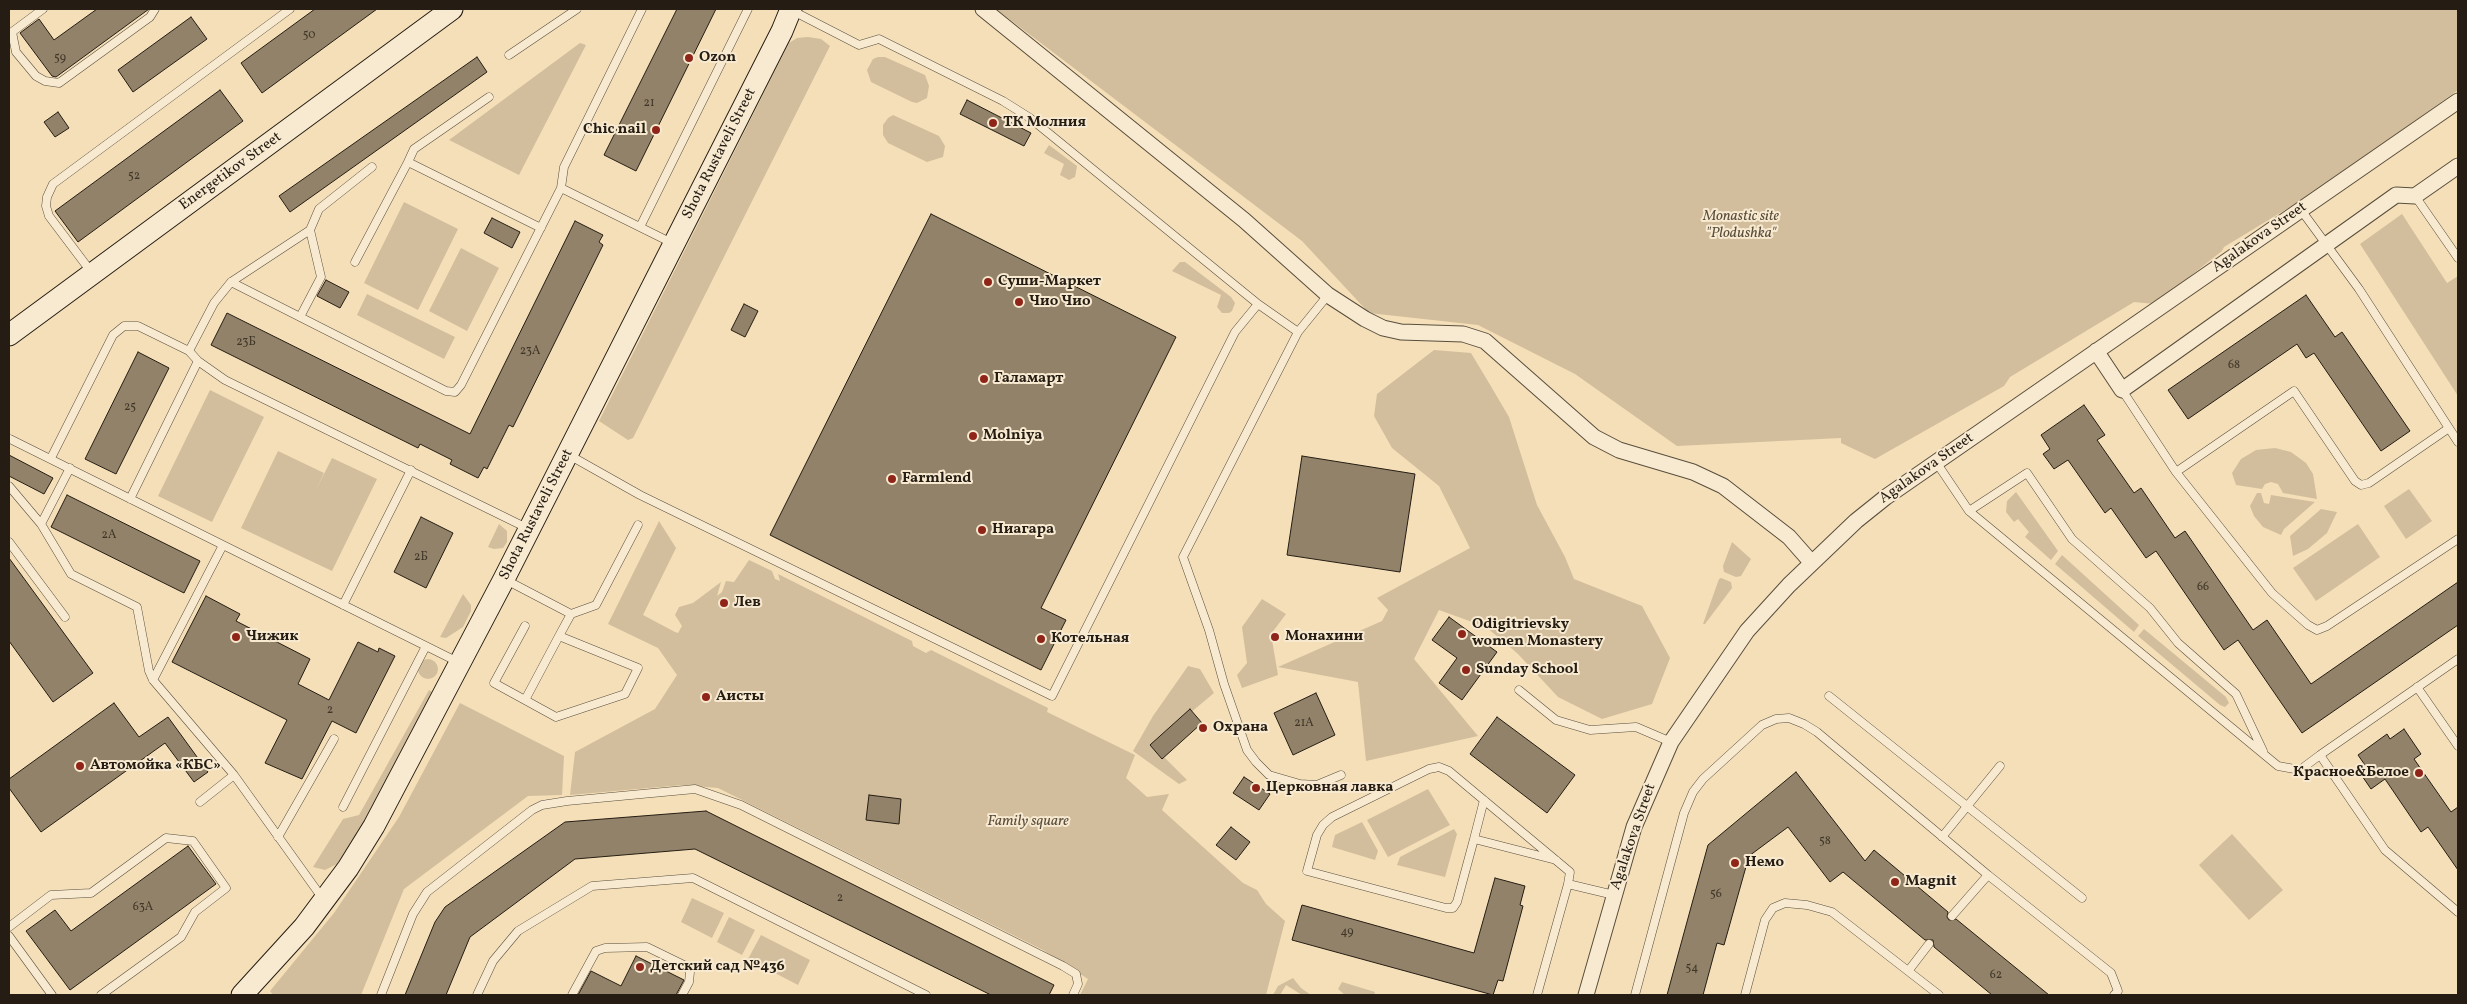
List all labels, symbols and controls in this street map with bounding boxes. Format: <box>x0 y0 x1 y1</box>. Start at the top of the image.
house number: 50 <box>303 29 315 43</box>
place label: Ozon <box>699 49 736 67</box>
house number: 59 <box>54 52 66 66</box>
marker: Ozon <box>683 52 695 64</box>
street label: Shota Rustaveli Street <box>679 86 761 222</box>
house number: 21 <box>643 97 655 111</box>
place label: ТК Молния <box>1003 114 1086 132</box>
marker: ТК Молния <box>987 117 999 129</box>
place label: Chic nail <box>583 121 646 139</box>
marker: Chic nail <box>650 124 662 136</box>
street label: Energetikov Street <box>176 129 286 215</box>
house number: 52 <box>128 170 140 184</box>
street label: Agalakova Street <box>2209 199 2311 277</box>
park label: Monastic site "Plodushka" <box>1703 208 1779 243</box>
place label: Суши-Маркет <box>998 273 1101 291</box>
marker: Суши-Маркет <box>982 276 994 288</box>
place label: Чио Чио <box>1029 293 1091 311</box>
marker: Чио Чио <box>1013 296 1025 308</box>
house number: 23Б <box>236 336 256 350</box>
house number: 23А <box>520 345 540 359</box>
house number: 68 <box>2228 359 2240 373</box>
place label: Галамарт <box>994 370 1064 388</box>
marker: Галамарт <box>978 373 990 385</box>
house number: 25 <box>124 401 136 415</box>
place label: Molniya <box>983 427 1042 445</box>
marker: Molniya <box>967 430 979 442</box>
street label: Agalakova Street <box>1876 430 1978 508</box>
street label: Shota Rustaveli Street <box>496 447 578 583</box>
place label: Farmlend <box>902 470 971 488</box>
marker: Farmlend <box>886 473 898 485</box>
place label: Ниагара <box>992 521 1054 539</box>
marker: Ниагара <box>976 524 988 536</box>
house number: 2А <box>102 529 116 543</box>
house number: 2Б <box>414 551 428 565</box>
house number: 66 <box>2197 581 2209 595</box>
place label: Лев <box>734 594 761 612</box>
marker: Лев <box>718 597 730 609</box>
place label: Odigitrievsky women Monastery <box>1472 616 1603 651</box>
place label: Чижик <box>246 628 298 646</box>
place label: Монахини <box>1285 628 1363 646</box>
marker: Odigitrievsky women Monastery <box>1456 628 1468 640</box>
place label: Котельная <box>1051 630 1129 648</box>
marker: Чижик <box>230 631 242 643</box>
marker: Монахини <box>1269 631 1281 643</box>
marker: Котельная <box>1035 633 1047 645</box>
place label: Sunday School <box>1476 661 1578 679</box>
marker: Sunday School <box>1460 664 1472 676</box>
place label: Аисты <box>716 688 764 706</box>
marker: Аисты <box>700 691 712 703</box>
house number: 2 <box>327 704 333 718</box>
house number: 21А <box>1294 717 1314 731</box>
place label: Охрана <box>1213 719 1268 737</box>
marker: Охрана <box>1197 722 1209 734</box>
place label: Автомойка «КБС» <box>90 757 221 775</box>
marker: Автомойка «КБС» <box>74 760 86 772</box>
place label: Красное&Белое <box>2293 764 2409 782</box>
marker: Красное&Белое <box>2413 767 2425 779</box>
place label: Церковная лавка <box>1266 779 1393 797</box>
marker: Церковная лавка <box>1250 782 1262 794</box>
street label: Agalakova Street <box>1607 782 1661 892</box>
park label: Family square <box>987 813 1069 831</box>
house number: 58 <box>1819 835 1831 849</box>
place label: Немо <box>1745 854 1784 872</box>
marker: Немо <box>1729 857 1741 869</box>
place label: Magnit <box>1905 873 1957 891</box>
marker: Magnit <box>1889 876 1901 888</box>
house number: 56 <box>1710 888 1722 902</box>
house number: 2 <box>837 892 843 906</box>
house number: 63А <box>133 901 153 915</box>
house number: 49 <box>1340 926 1354 940</box>
place label: Детский сад №436 <box>650 958 785 976</box>
marker: Детский сад №436 <box>634 961 646 973</box>
house number: 54 <box>1686 962 1698 976</box>
house number: 62 <box>1990 969 2002 983</box>

